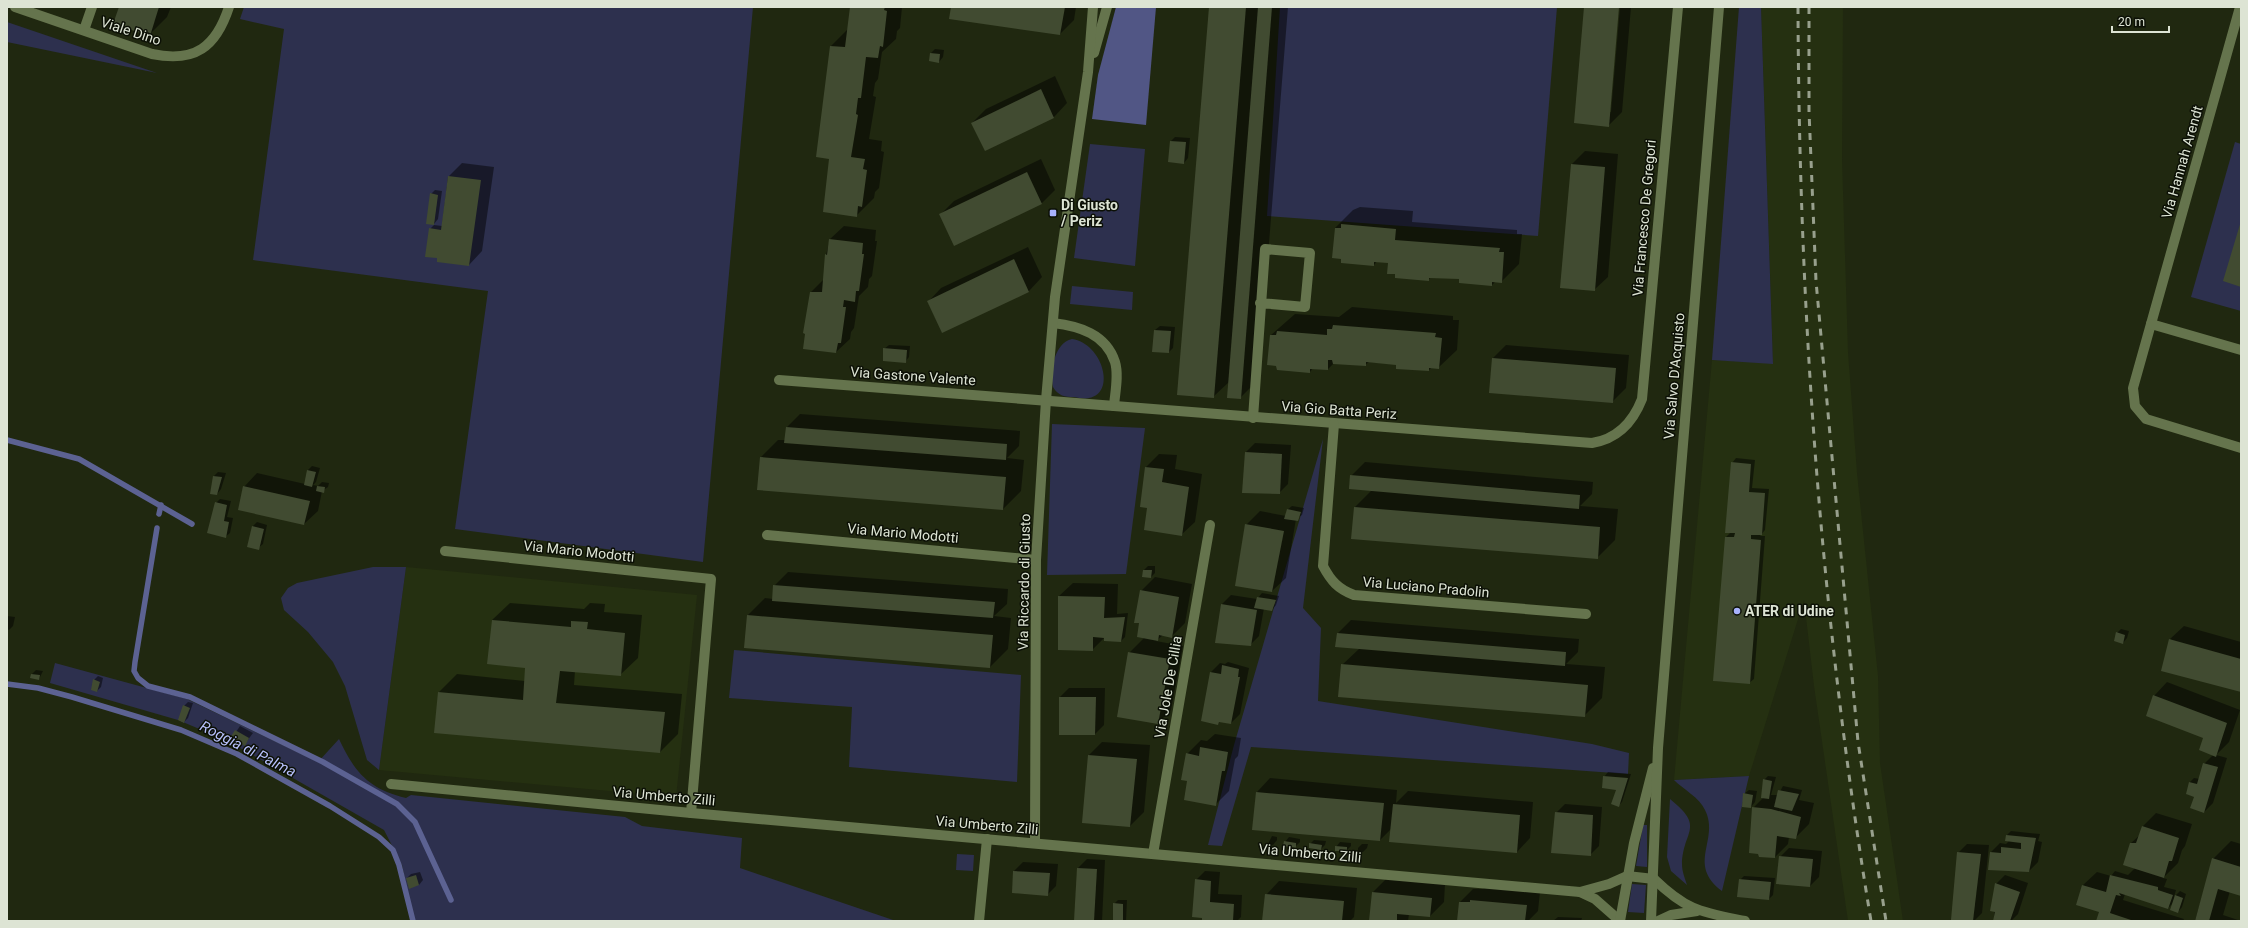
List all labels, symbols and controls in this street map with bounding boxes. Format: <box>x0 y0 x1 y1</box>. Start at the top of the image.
scale bar <box>2112 8 2169 34</box>
street label: Viale Dino <box>99 14 163 48</box>
text: 20 m <box>2118 15 2145 29</box>
street label: Via Hannah Arendt <box>2158 103 2206 220</box>
street label: Via Francesco De Gregori <box>1629 139 1659 297</box>
place label: Di Giusto / Periz <box>1060 197 1118 229</box>
marker: Di Giusto / Periz <box>1048 208 1058 218</box>
street label: Via Salvo D'Acquisto <box>1661 312 1687 440</box>
street label: Via Gastone Valente <box>850 364 976 388</box>
street label: Via Gio Batta Periz <box>1281 398 1397 422</box>
street label: Via Riccardo di Giusto <box>1015 513 1033 651</box>
street label: Via Mario Modotti <box>847 520 959 546</box>
street label: Via Mario Modotti <box>523 537 635 565</box>
street label: Via Luciano Pradolin <box>1362 573 1490 601</box>
place label: ATER di Udine <box>1745 603 1834 619</box>
marker: ATER di Udine <box>1732 606 1742 616</box>
street label: Via Jole De Cillia <box>1151 634 1185 740</box>
water label: Roggia di Palma <box>197 717 299 781</box>
street label: Via Umberto Zilli <box>612 784 716 808</box>
street label: Via Umberto Zilli <box>935 813 1039 837</box>
street label: Via Umberto Zilli <box>1258 841 1362 865</box>

